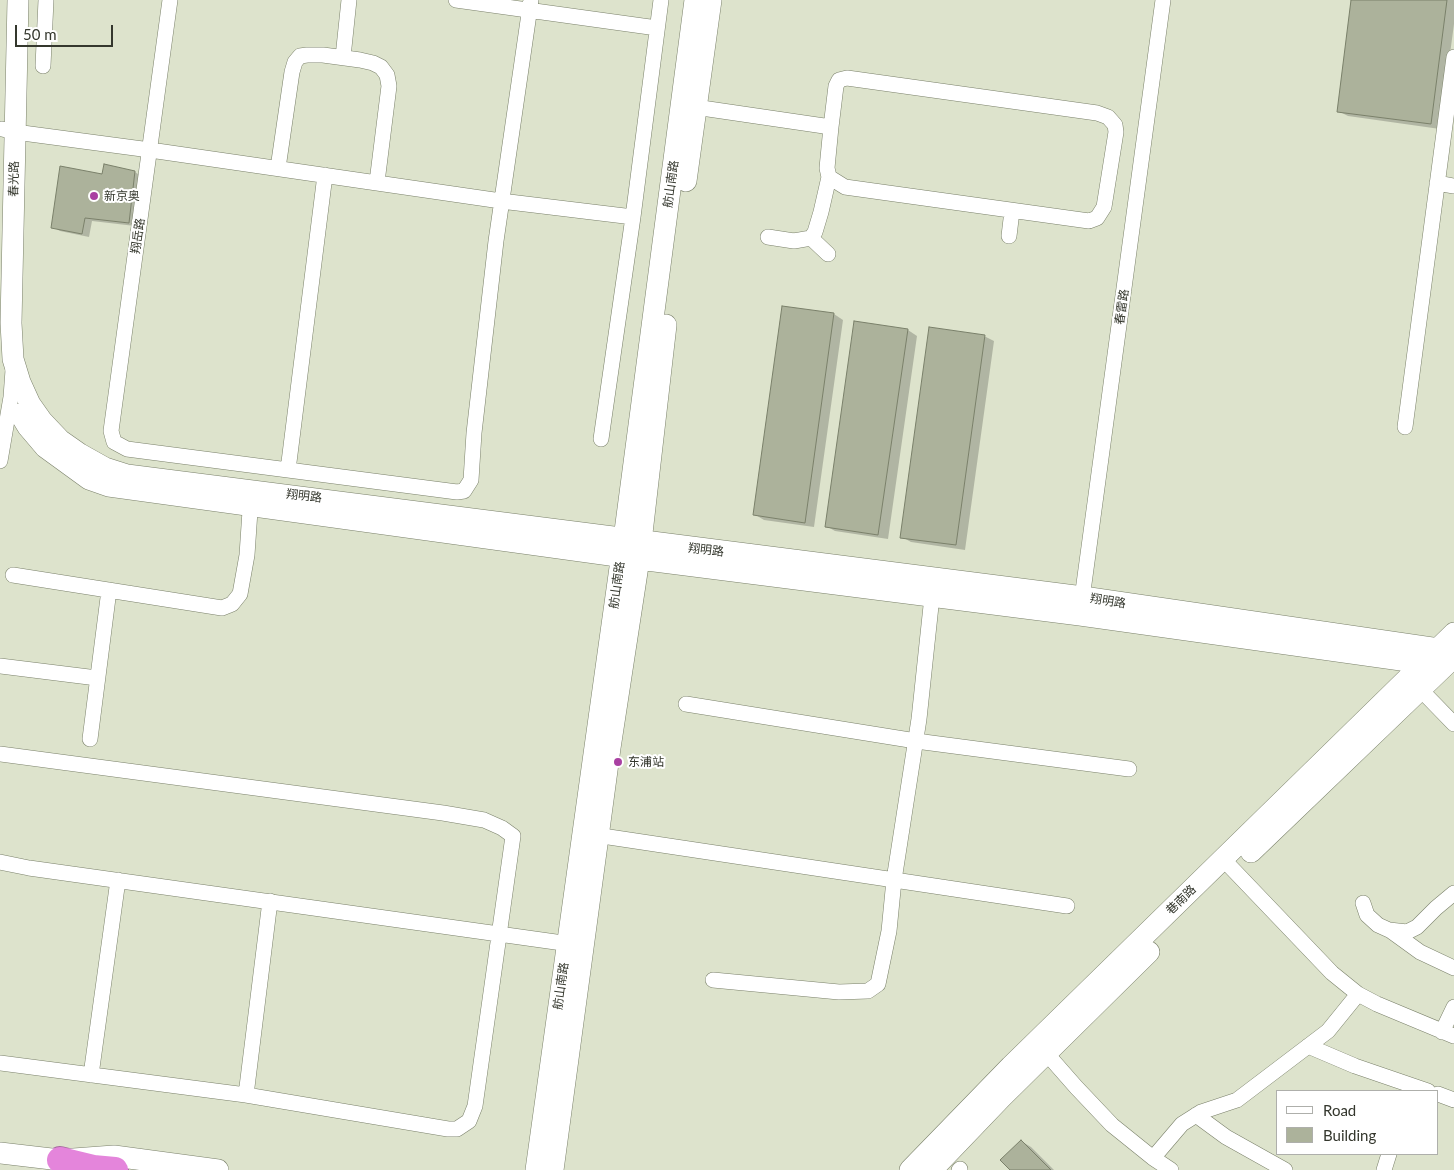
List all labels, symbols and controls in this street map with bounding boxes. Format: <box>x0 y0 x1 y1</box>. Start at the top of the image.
scale bar <box>18 15 115 47</box>
text: 50 m <box>23 25 57 43</box>
street label: 舫山南路 <box>661 159 681 209</box>
street label: 春光路 <box>6 161 22 197</box>
place label: 新京奥 <box>104 189 140 203</box>
marker: 新京奥 <box>88 190 100 202</box>
street label: 翔岳路 <box>128 217 148 255</box>
street label: 春雷路 <box>1112 288 1132 326</box>
street label: 翔明路 <box>285 487 323 505</box>
street label: 翔明路 <box>687 541 725 559</box>
street label: 舫山南路 <box>607 560 627 610</box>
street label: 翔明路 <box>1089 591 1127 611</box>
place label: 东浦站 <box>628 755 664 769</box>
marker: 东浦站 <box>612 756 624 768</box>
street label: 巷南路 <box>1163 882 1199 918</box>
street label: 舫山南路 <box>551 961 571 1011</box>
legend <box>1276 1090 1439 1155</box>
text: Road <box>1323 1101 1356 1119</box>
text: Building <box>1323 1126 1376 1144</box>

